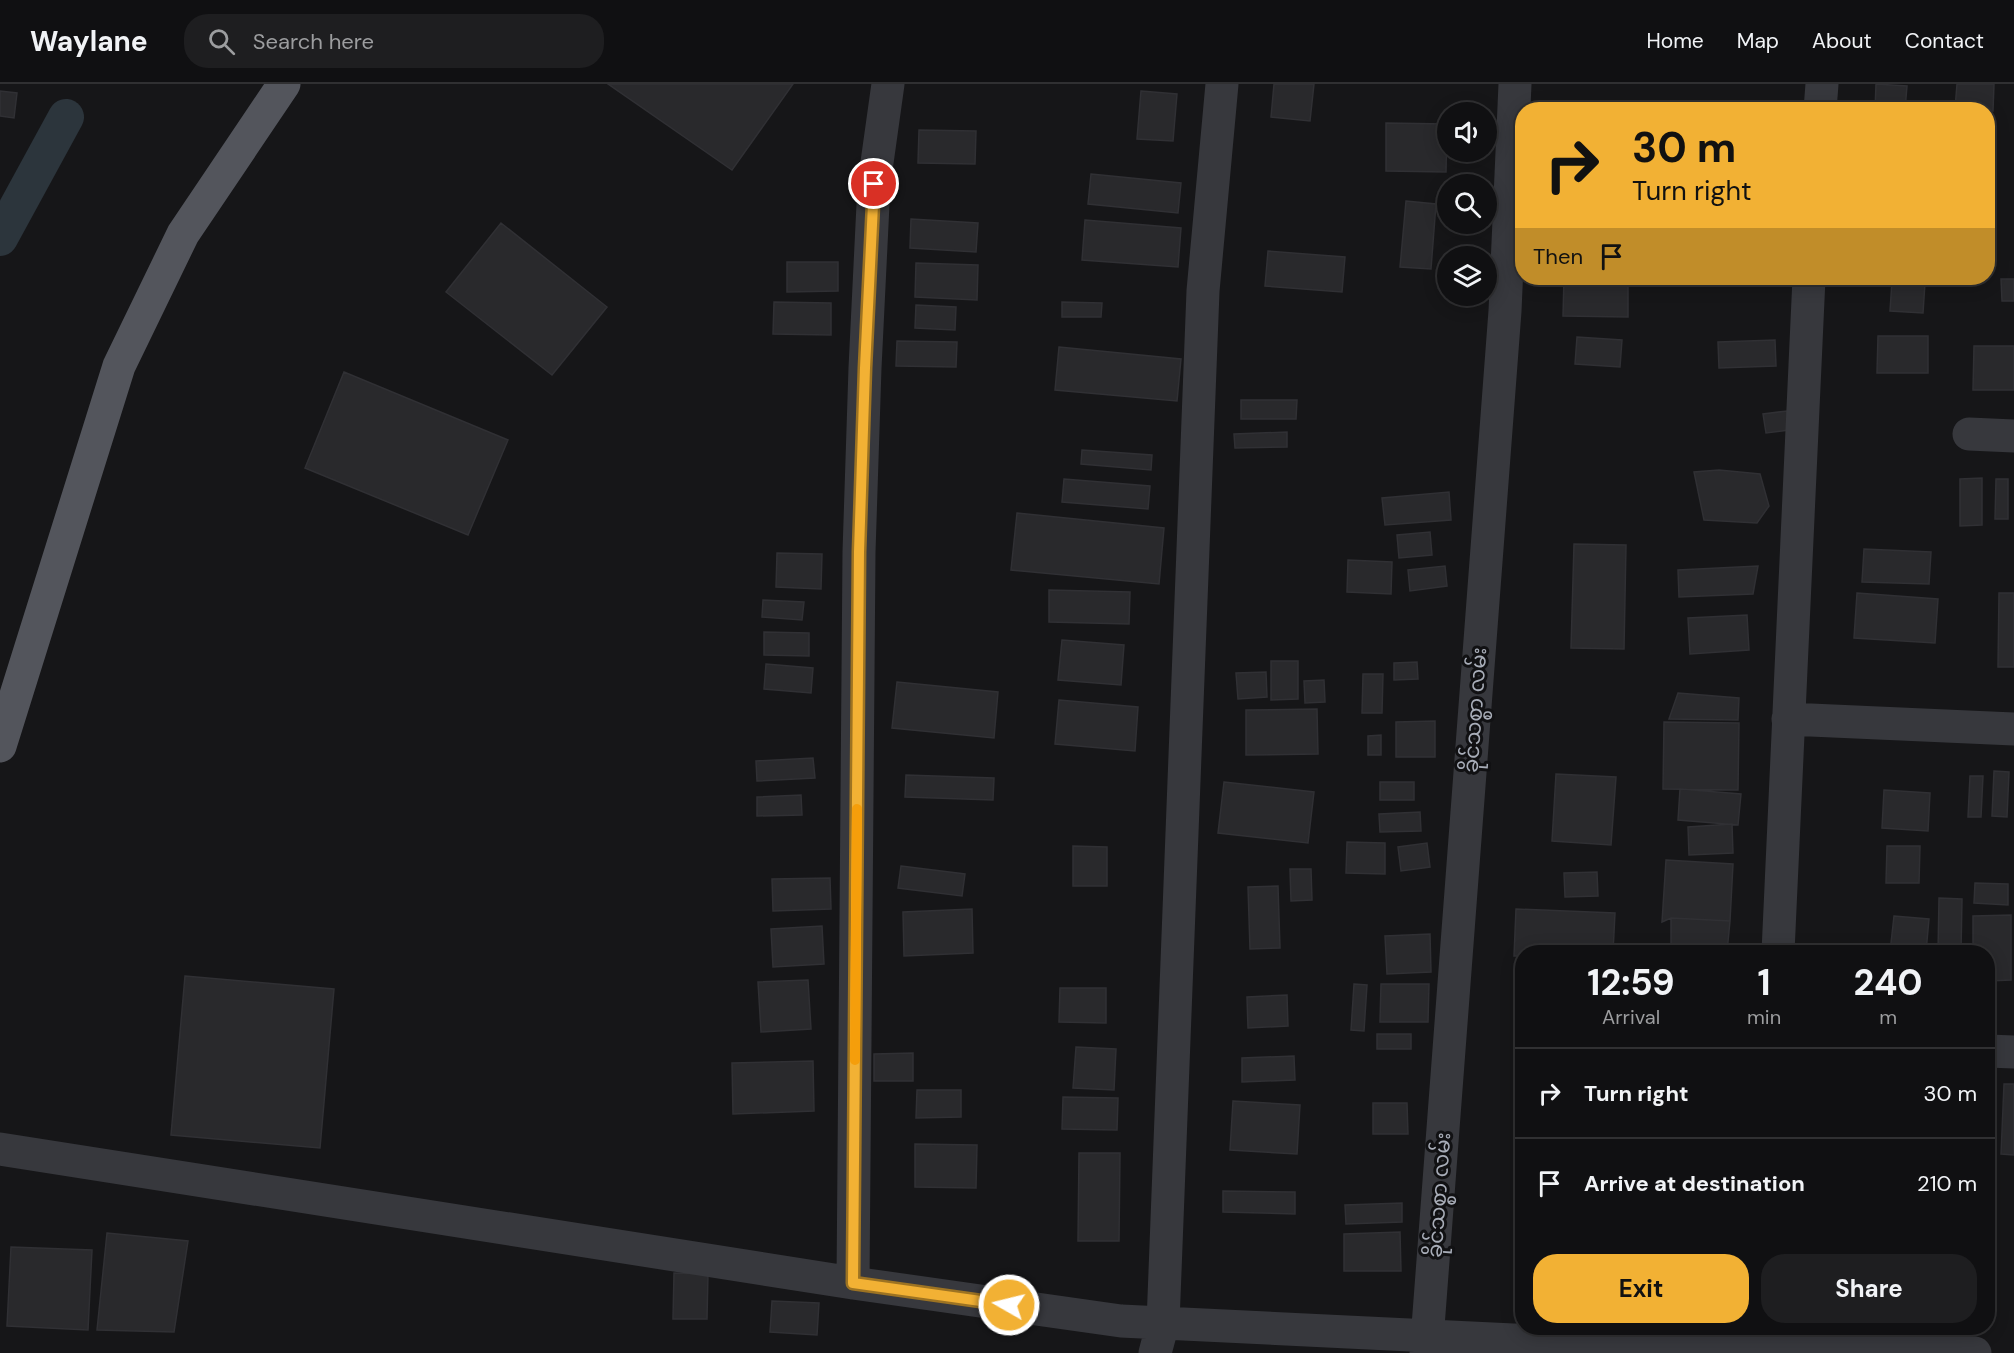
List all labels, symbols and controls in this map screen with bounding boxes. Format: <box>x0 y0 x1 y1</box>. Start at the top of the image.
search box <box>184 14 604 68</box>
text: Waylane <box>30 23 148 60</box>
icon: search <box>205 25 238 58</box>
text: Search here <box>253 27 374 56</box>
text: Home <box>1646 27 1704 55</box>
text: Map <box>1737 27 1779 55</box>
text: About <box>1812 27 1872 55</box>
text: Contact <box>1905 27 1984 55</box>
map controls <box>1437 102 1497 306</box>
button: sound <box>1437 102 1497 162</box>
text: 30 m <box>1632 120 1736 175</box>
icon: right <box>1533 126 1611 204</box>
pin <box>848 158 899 209</box>
icon: arrive <box>857 167 890 200</box>
text: Turn right <box>1632 173 1752 208</box>
button: search <box>1437 174 1497 234</box>
icon: arrive <box>1595 240 1628 273</box>
text: Then <box>1533 242 1583 271</box>
button: layers <box>1437 246 1497 306</box>
street label: ခိုင်သစ္စာ လမ်း <box>1455 646 1497 774</box>
text: 12:59 <box>1587 959 1675 1006</box>
text: 1 <box>1758 959 1771 1006</box>
text: 240 <box>1853 959 1923 1006</box>
text: Arrival <box>1602 1004 1660 1030</box>
text: min <box>1747 1004 1781 1030</box>
text: m <box>1879 1004 1897 1030</box>
icon: right <box>1533 1077 1566 1110</box>
text: Turn right <box>1584 1079 1689 1108</box>
text: 30 m <box>1923 1079 1977 1108</box>
street label: ခိုင်သစ္စာ လမ်း <box>1419 1131 1461 1259</box>
icon: arrive <box>1533 1167 1566 1200</box>
text: Arrive at destination <box>1584 1169 1805 1198</box>
text: 210 m <box>1917 1169 1977 1198</box>
button: Exit <box>1533 1254 1749 1323</box>
button: Share <box>1761 1254 1977 1323</box>
position arrow <box>977 1273 1041 1337</box>

